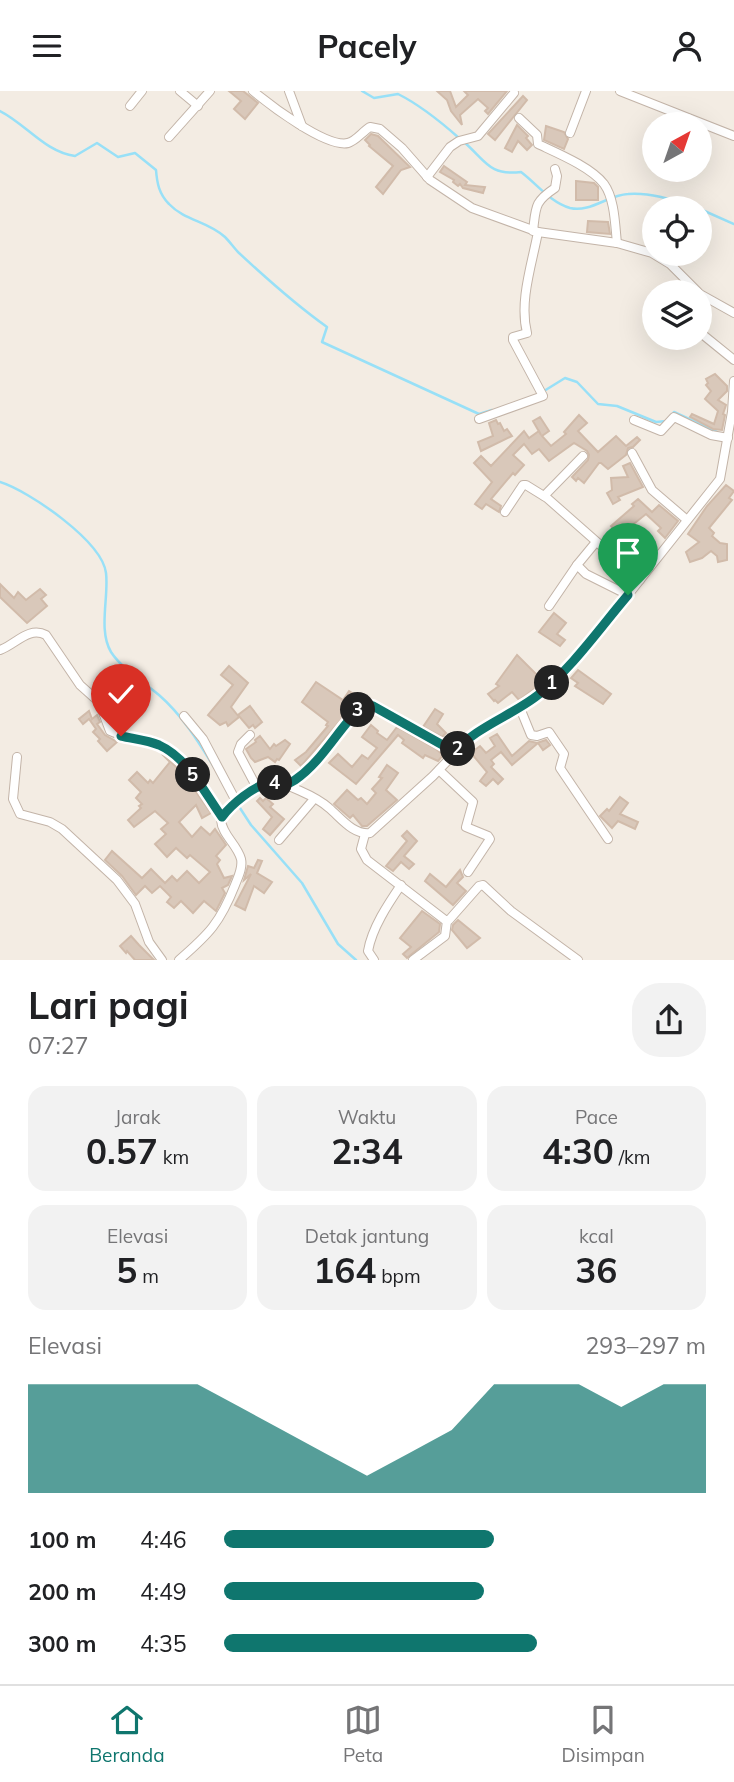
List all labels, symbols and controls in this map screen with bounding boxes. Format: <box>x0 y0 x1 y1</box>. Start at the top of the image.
text: Pacely <box>317 26 417 66</box>
icon: menu <box>28 27 66 65</box>
icon: person <box>668 27 706 65</box>
north arrow <box>642 112 712 182</box>
map controls <box>642 112 712 350</box>
button: locate <box>642 196 712 266</box>
button: layers <box>642 280 712 350</box>
pin <box>598 523 658 595</box>
icon: arrive <box>609 534 647 572</box>
pin <box>91 664 151 736</box>
pin: 1 <box>534 665 570 701</box>
text: 1 <box>546 670 557 694</box>
icon: check <box>102 675 140 713</box>
pin: 3 <box>340 693 376 727</box>
text: 3 <box>352 697 363 721</box>
pin: 2 <box>440 731 476 767</box>
text: 2 <box>452 736 463 760</box>
pin: 5 <box>176 757 210 793</box>
text: 5 <box>187 762 198 786</box>
pin: 4 <box>258 765 292 801</box>
text: 4 <box>269 770 280 794</box>
text: Lari pagi <box>28 981 189 1029</box>
button: share <box>632 983 706 1057</box>
text: 07:27 <box>28 1031 88 1060</box>
text: Jarak <box>115 1105 160 1129</box>
text: Waktu <box>338 1105 396 1129</box>
text: Pace <box>575 1105 618 1129</box>
text: 0.57 <box>86 1129 158 1173</box>
text: 2:34 <box>331 1129 403 1173</box>
text: 4:30 <box>542 1129 614 1173</box>
text: km <box>158 1145 189 1169</box>
text: /km <box>614 1145 651 1169</box>
text: Elevasi <box>107 1224 168 1248</box>
text: Detak jantung <box>305 1224 429 1248</box>
text: kcal <box>579 1224 614 1248</box>
text: 5 <box>116 1248 137 1292</box>
text: 164 <box>313 1248 376 1292</box>
text: 36 <box>575 1248 617 1292</box>
text: m <box>137 1264 159 1288</box>
text: bpm <box>376 1264 421 1288</box>
text: Elevasi <box>28 1331 102 1360</box>
text: 293–297 m <box>585 1331 706 1360</box>
text: 100 m <box>28 1525 96 1554</box>
text: 4:46 <box>140 1525 187 1554</box>
text: 200 m <box>28 1577 96 1606</box>
text: 4:49 <box>140 1577 187 1606</box>
text: 300 m <box>28 1629 96 1658</box>
text: 4:35 <box>140 1629 187 1658</box>
tab: Beranda <box>89 1701 165 1767</box>
tab: Peta <box>343 1701 383 1767</box>
tab: Disimpan <box>562 1701 645 1767</box>

